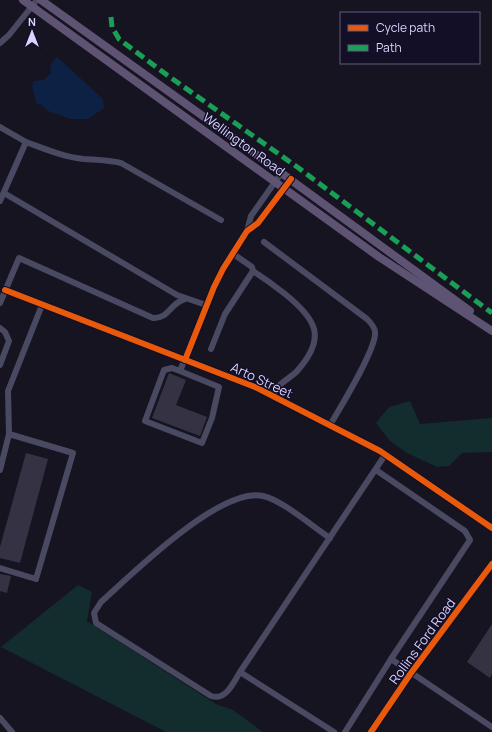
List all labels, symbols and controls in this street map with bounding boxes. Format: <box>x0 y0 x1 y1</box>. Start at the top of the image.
north arrow <box>12 12 52 52</box>
legend <box>340 12 480 64</box>
text: N <box>28 14 36 29</box>
text: Cycle path <box>376 19 435 36</box>
text: Path <box>376 39 402 56</box>
street label: Wellington Road <box>199 108 289 180</box>
street label: Arto Street <box>228 358 296 402</box>
street label: Rollins Ford Road <box>385 595 459 687</box>

